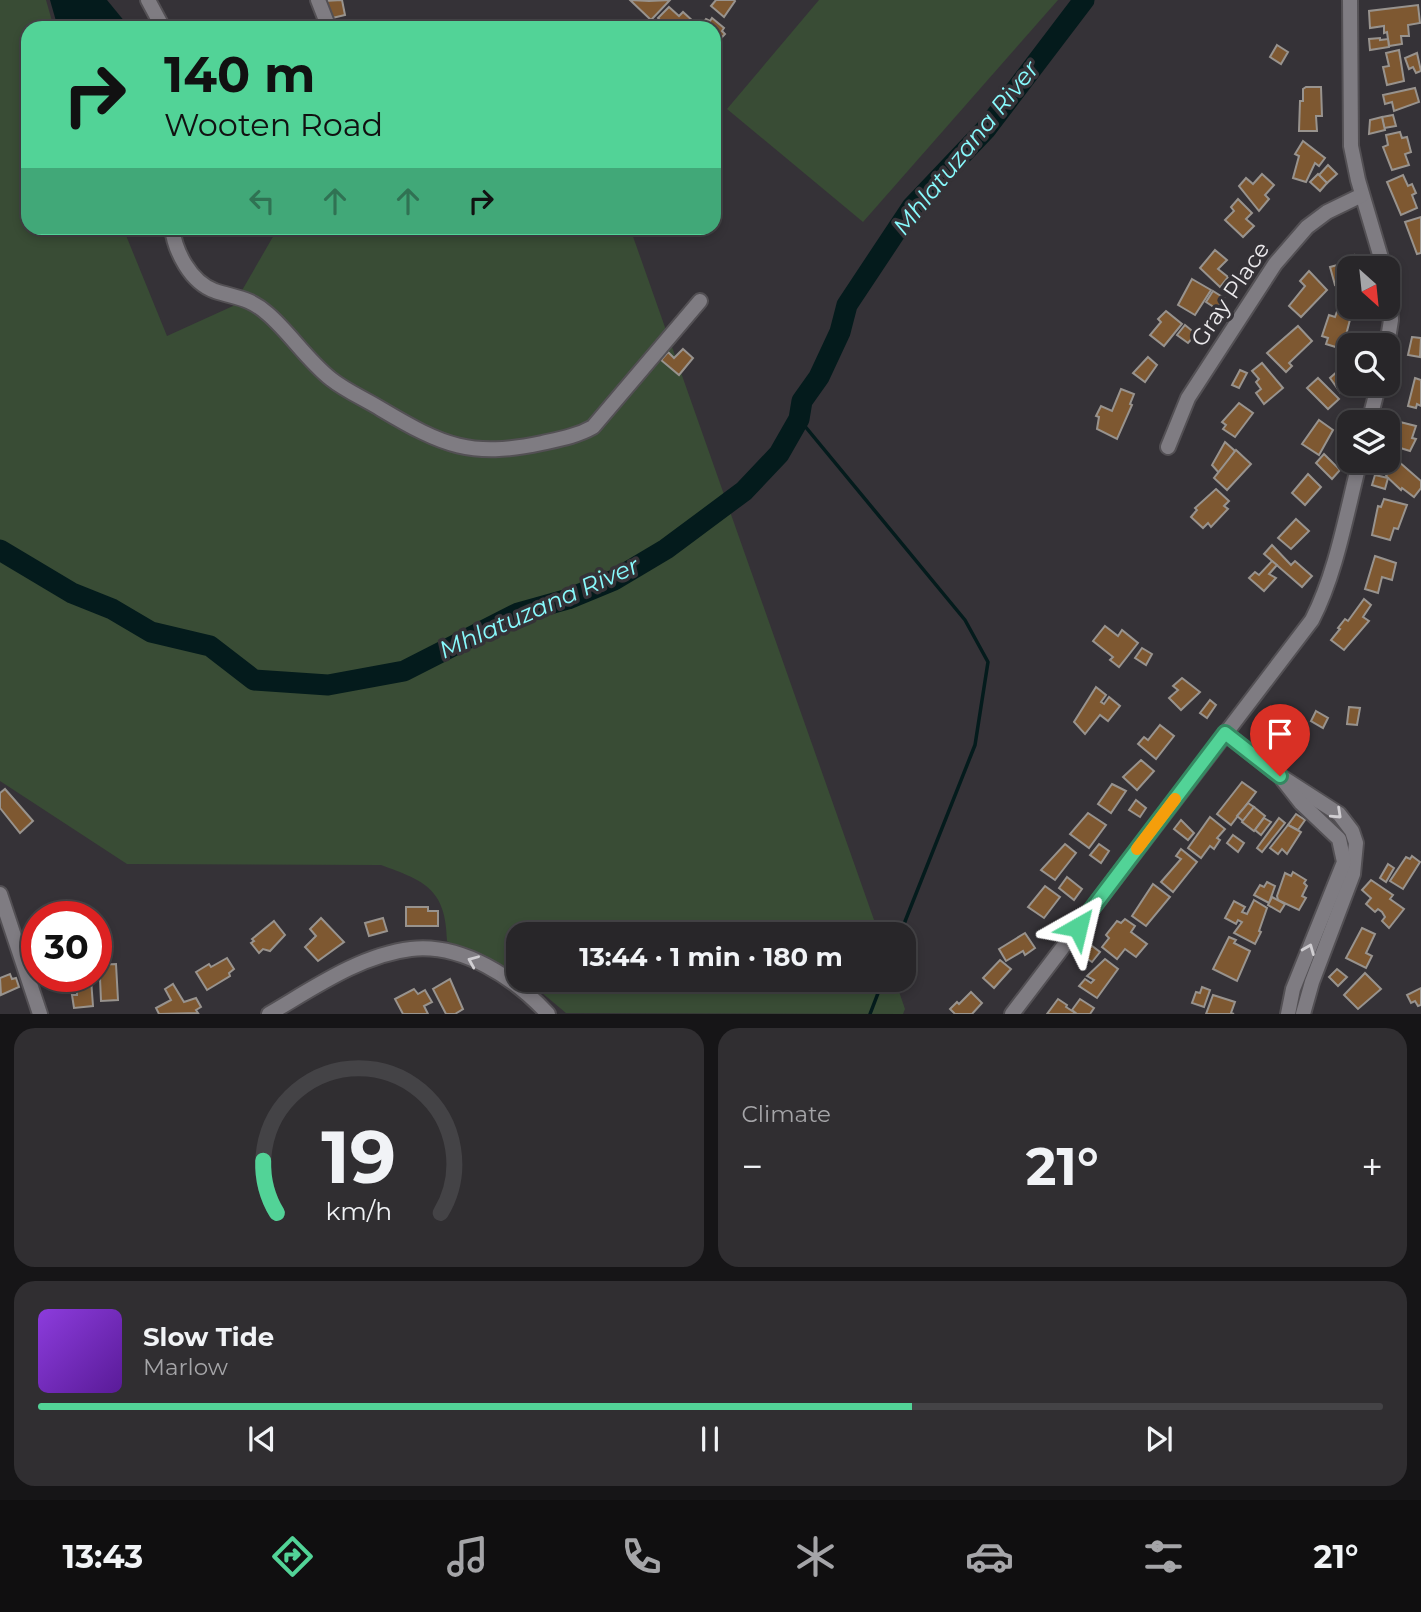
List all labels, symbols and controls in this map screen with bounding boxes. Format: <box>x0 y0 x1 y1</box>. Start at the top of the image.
text: 140 m <box>164 45 316 104</box>
icon: right <box>49 49 140 140</box>
water label: Mhlatuzana River <box>887 54 1046 241</box>
text: Wooten Road <box>164 105 383 144</box>
icon: left <box>243 182 281 220</box>
icon: ahead <box>316 182 354 220</box>
icon: ahead <box>389 182 427 220</box>
icon: right <box>462 182 500 220</box>
street label: Gray Place <box>1185 236 1275 352</box>
north arrow <box>1337 256 1400 318</box>
map controls <box>1337 256 1400 473</box>
button: search <box>1337 333 1400 396</box>
button: layers <box>1337 410 1400 473</box>
water label: Mhlatuzana River <box>434 550 644 665</box>
pin <box>1250 704 1310 776</box>
icon: arrive <box>1261 715 1299 753</box>
one-way arrow <box>1329 805 1342 818</box>
position arrow <box>1041 890 1115 964</box>
speed limit sign: 30 <box>21 901 112 992</box>
text: 13:44 · 1 min · 180 m <box>579 941 843 973</box>
one-way arrow <box>1301 944 1315 956</box>
one-way arrow <box>468 956 480 970</box>
text: Climate <box>742 1100 831 1128</box>
text: 19 <box>321 1114 396 1202</box>
text: 21° <box>1026 1135 1099 1198</box>
text: − <box>742 1143 763 1190</box>
text: + <box>1361 1143 1383 1190</box>
text: km/h <box>325 1196 392 1226</box>
text: Slow Tide <box>143 1321 274 1353</box>
text: Marlow <box>143 1353 228 1381</box>
icon: previous <box>243 1420 281 1458</box>
icon: pause <box>691 1420 729 1458</box>
icon: next <box>1140 1420 1178 1458</box>
icon: directions <box>268 1532 317 1581</box>
icon: music <box>443 1532 492 1581</box>
icon: phone <box>617 1532 666 1581</box>
icon: climate <box>791 1532 840 1581</box>
icon: car <box>965 1532 1014 1581</box>
icon: filters <box>1139 1532 1188 1581</box>
text: 13:43 <box>63 1537 143 1576</box>
text: 21° <box>1314 1537 1358 1576</box>

